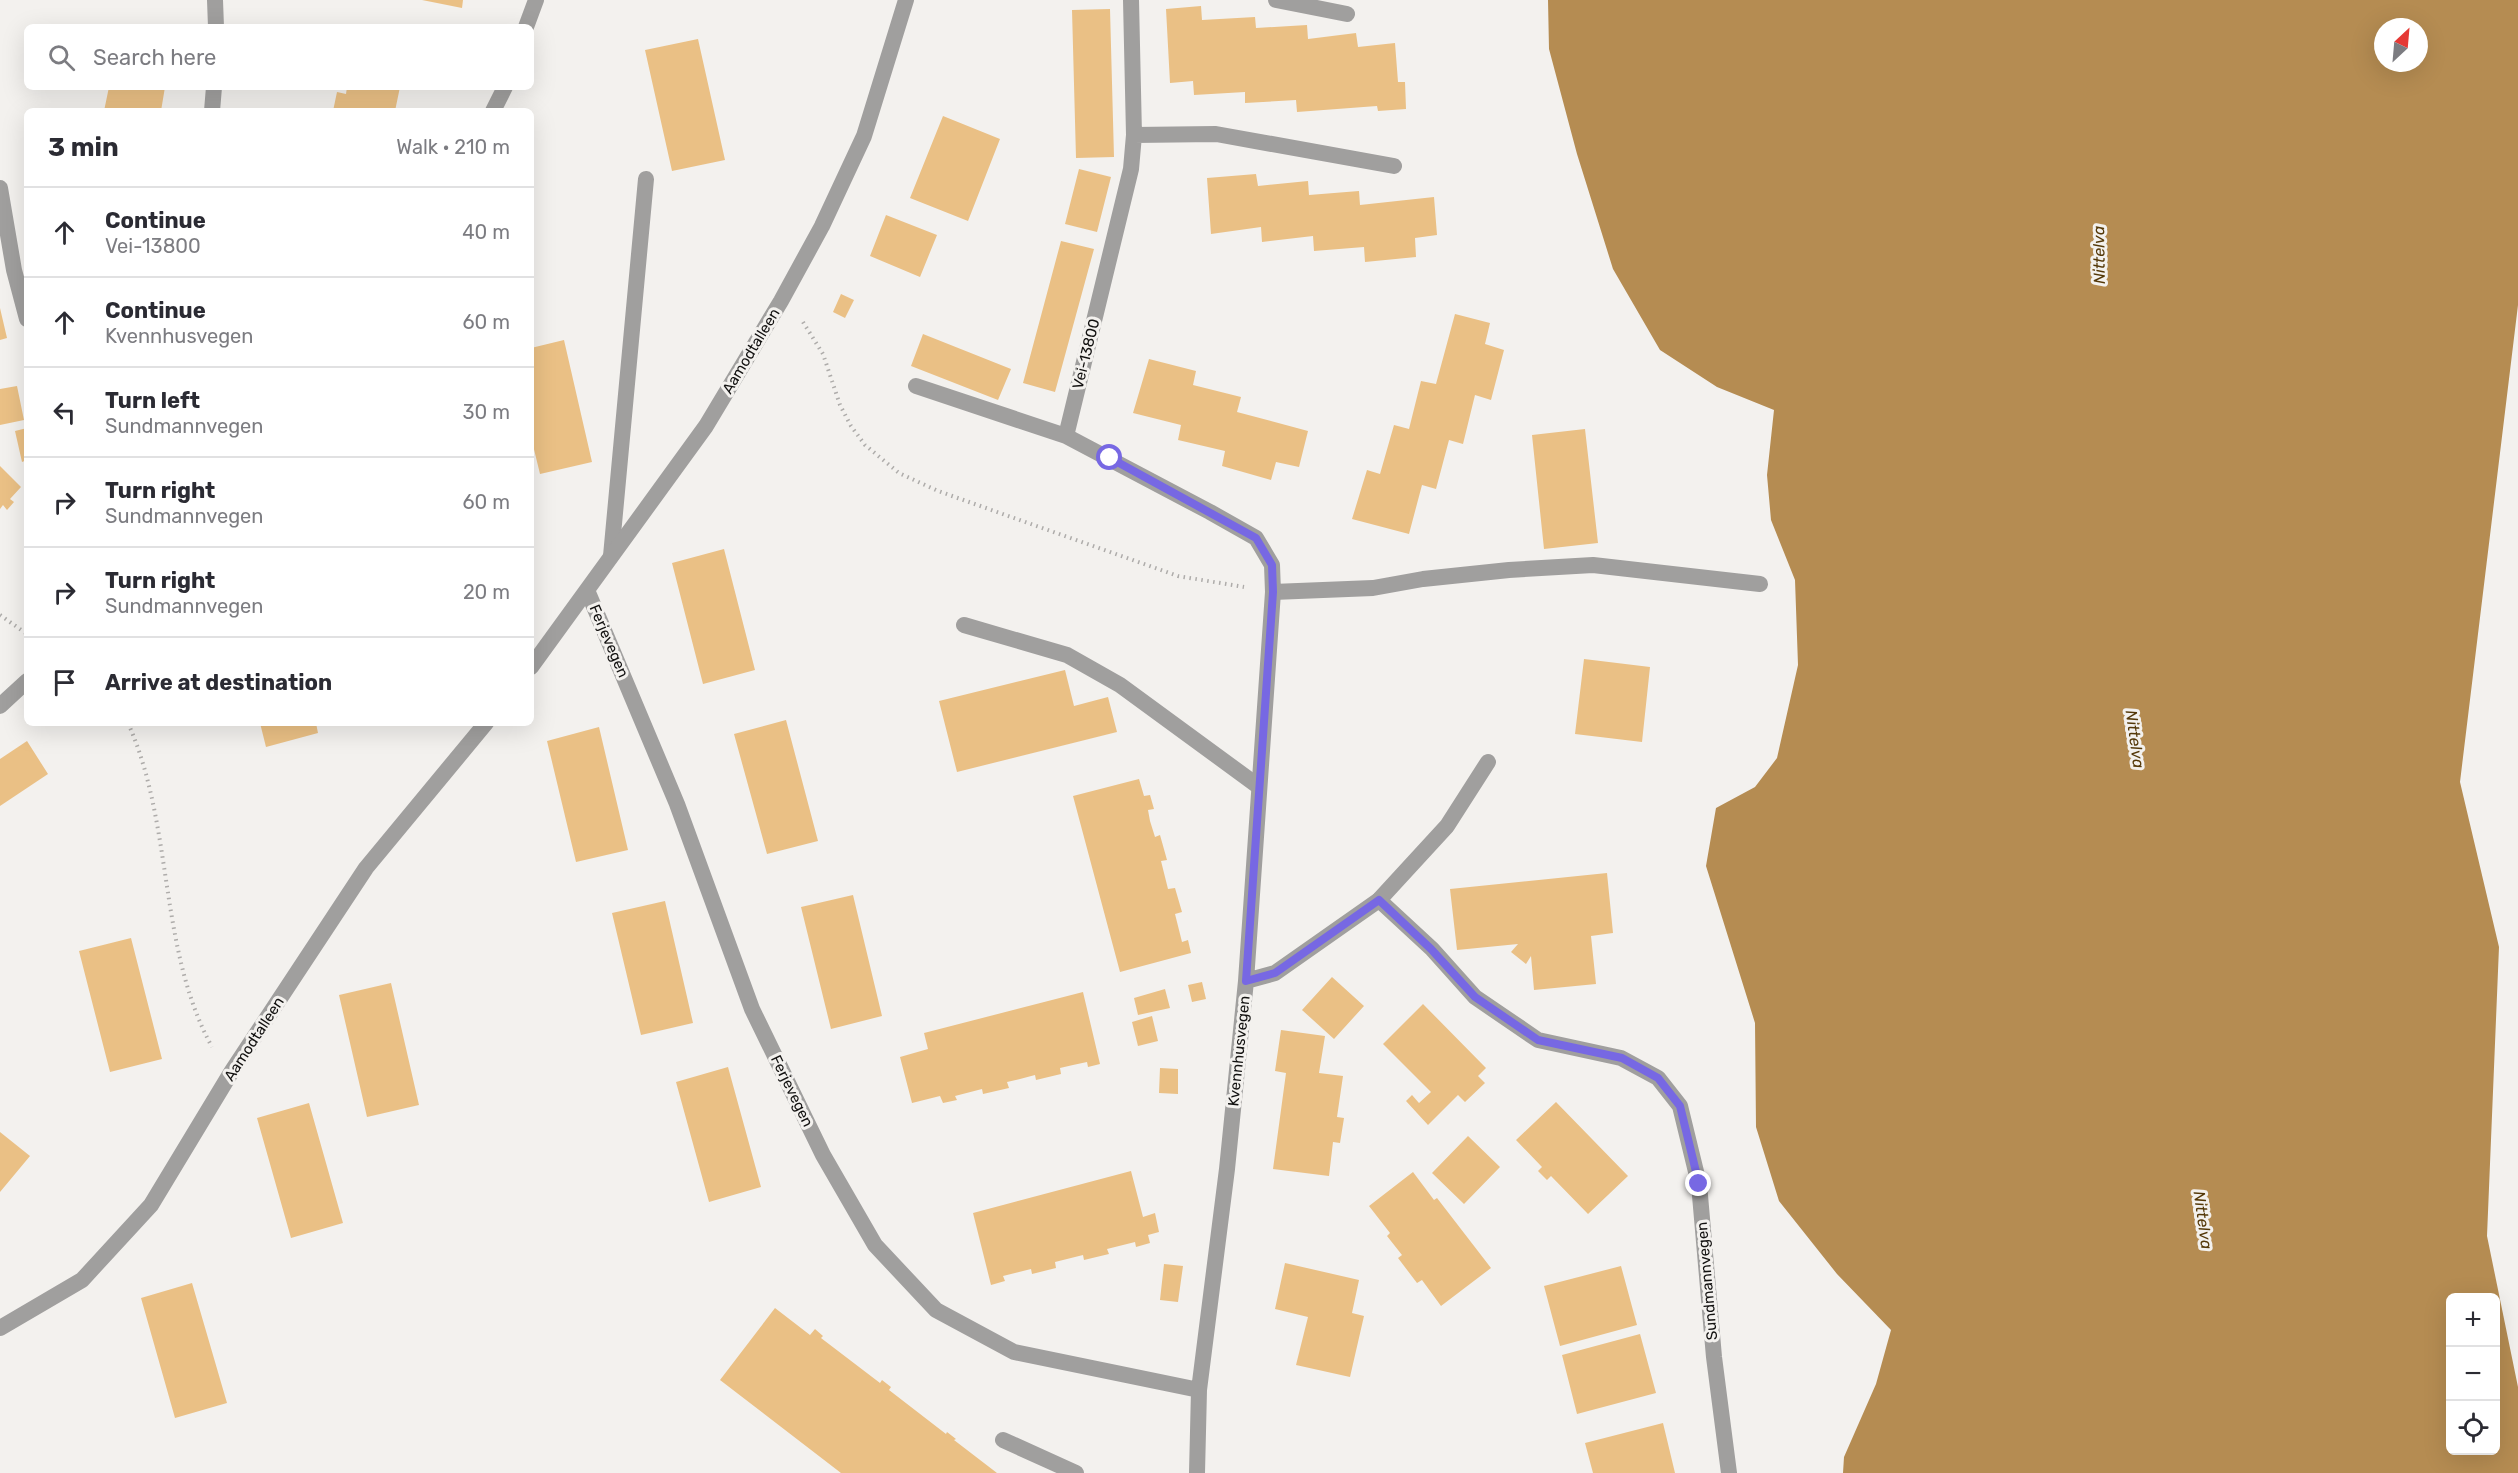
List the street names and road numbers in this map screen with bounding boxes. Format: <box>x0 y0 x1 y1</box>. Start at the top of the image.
street label: Aamodtalleen <box>718 305 784 397</box>
street label: Vei-13800 <box>1069 317 1103 391</box>
street label: Ferjevegen <box>586 602 632 680</box>
street label: Aamodtalleen <box>220 994 288 1084</box>
street label: Kvennhusvegen <box>1224 995 1254 1107</box>
street label: Ferjevegen <box>767 1052 817 1130</box>
street label: Sundmannvegen <box>1693 1221 1721 1341</box>

